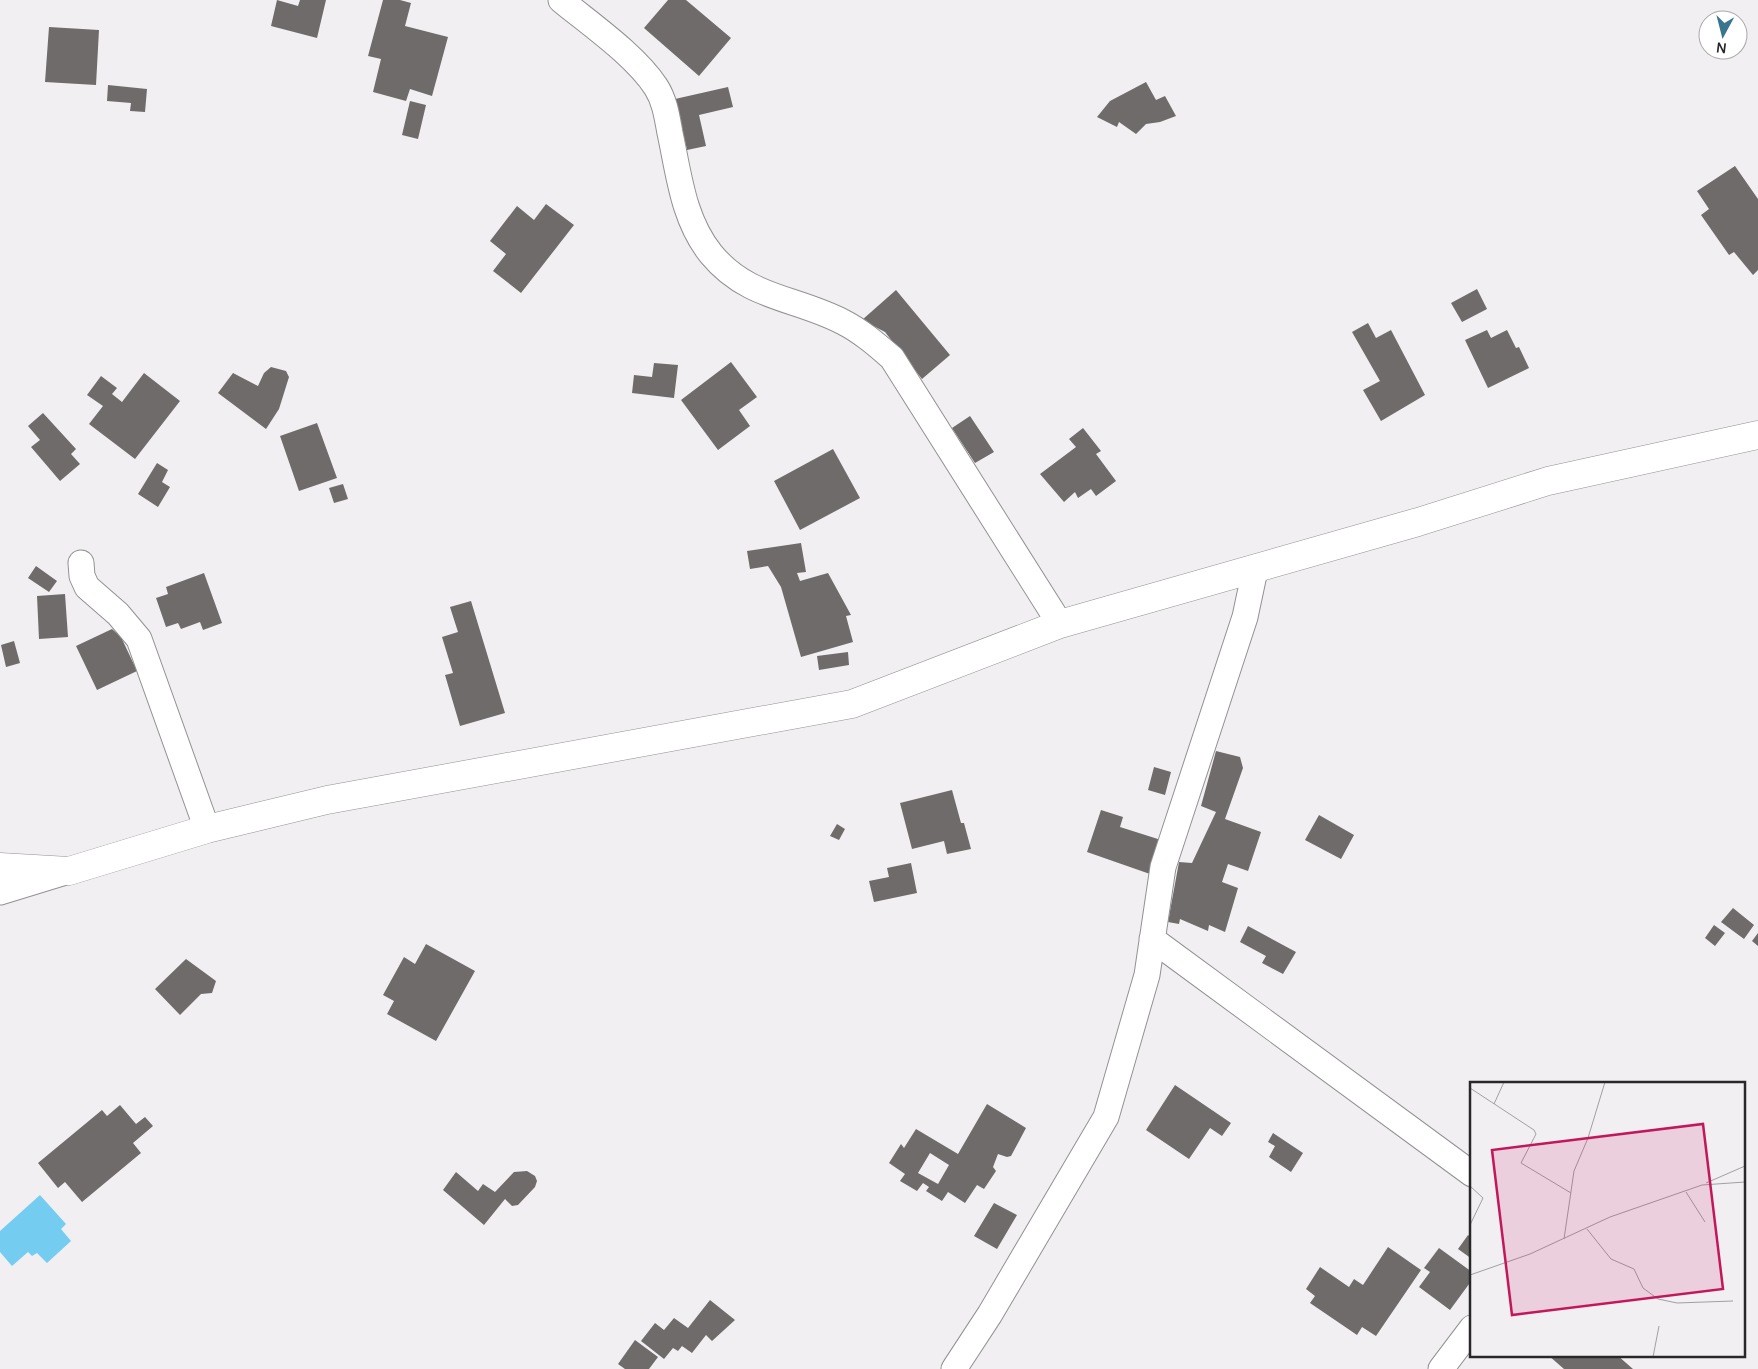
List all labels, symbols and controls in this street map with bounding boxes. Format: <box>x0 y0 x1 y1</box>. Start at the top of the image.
north arrow <box>1698 10 1748 60</box>
text: N <box>1715 38 1728 58</box>
inset map <box>1470 1082 1746 1356</box>

